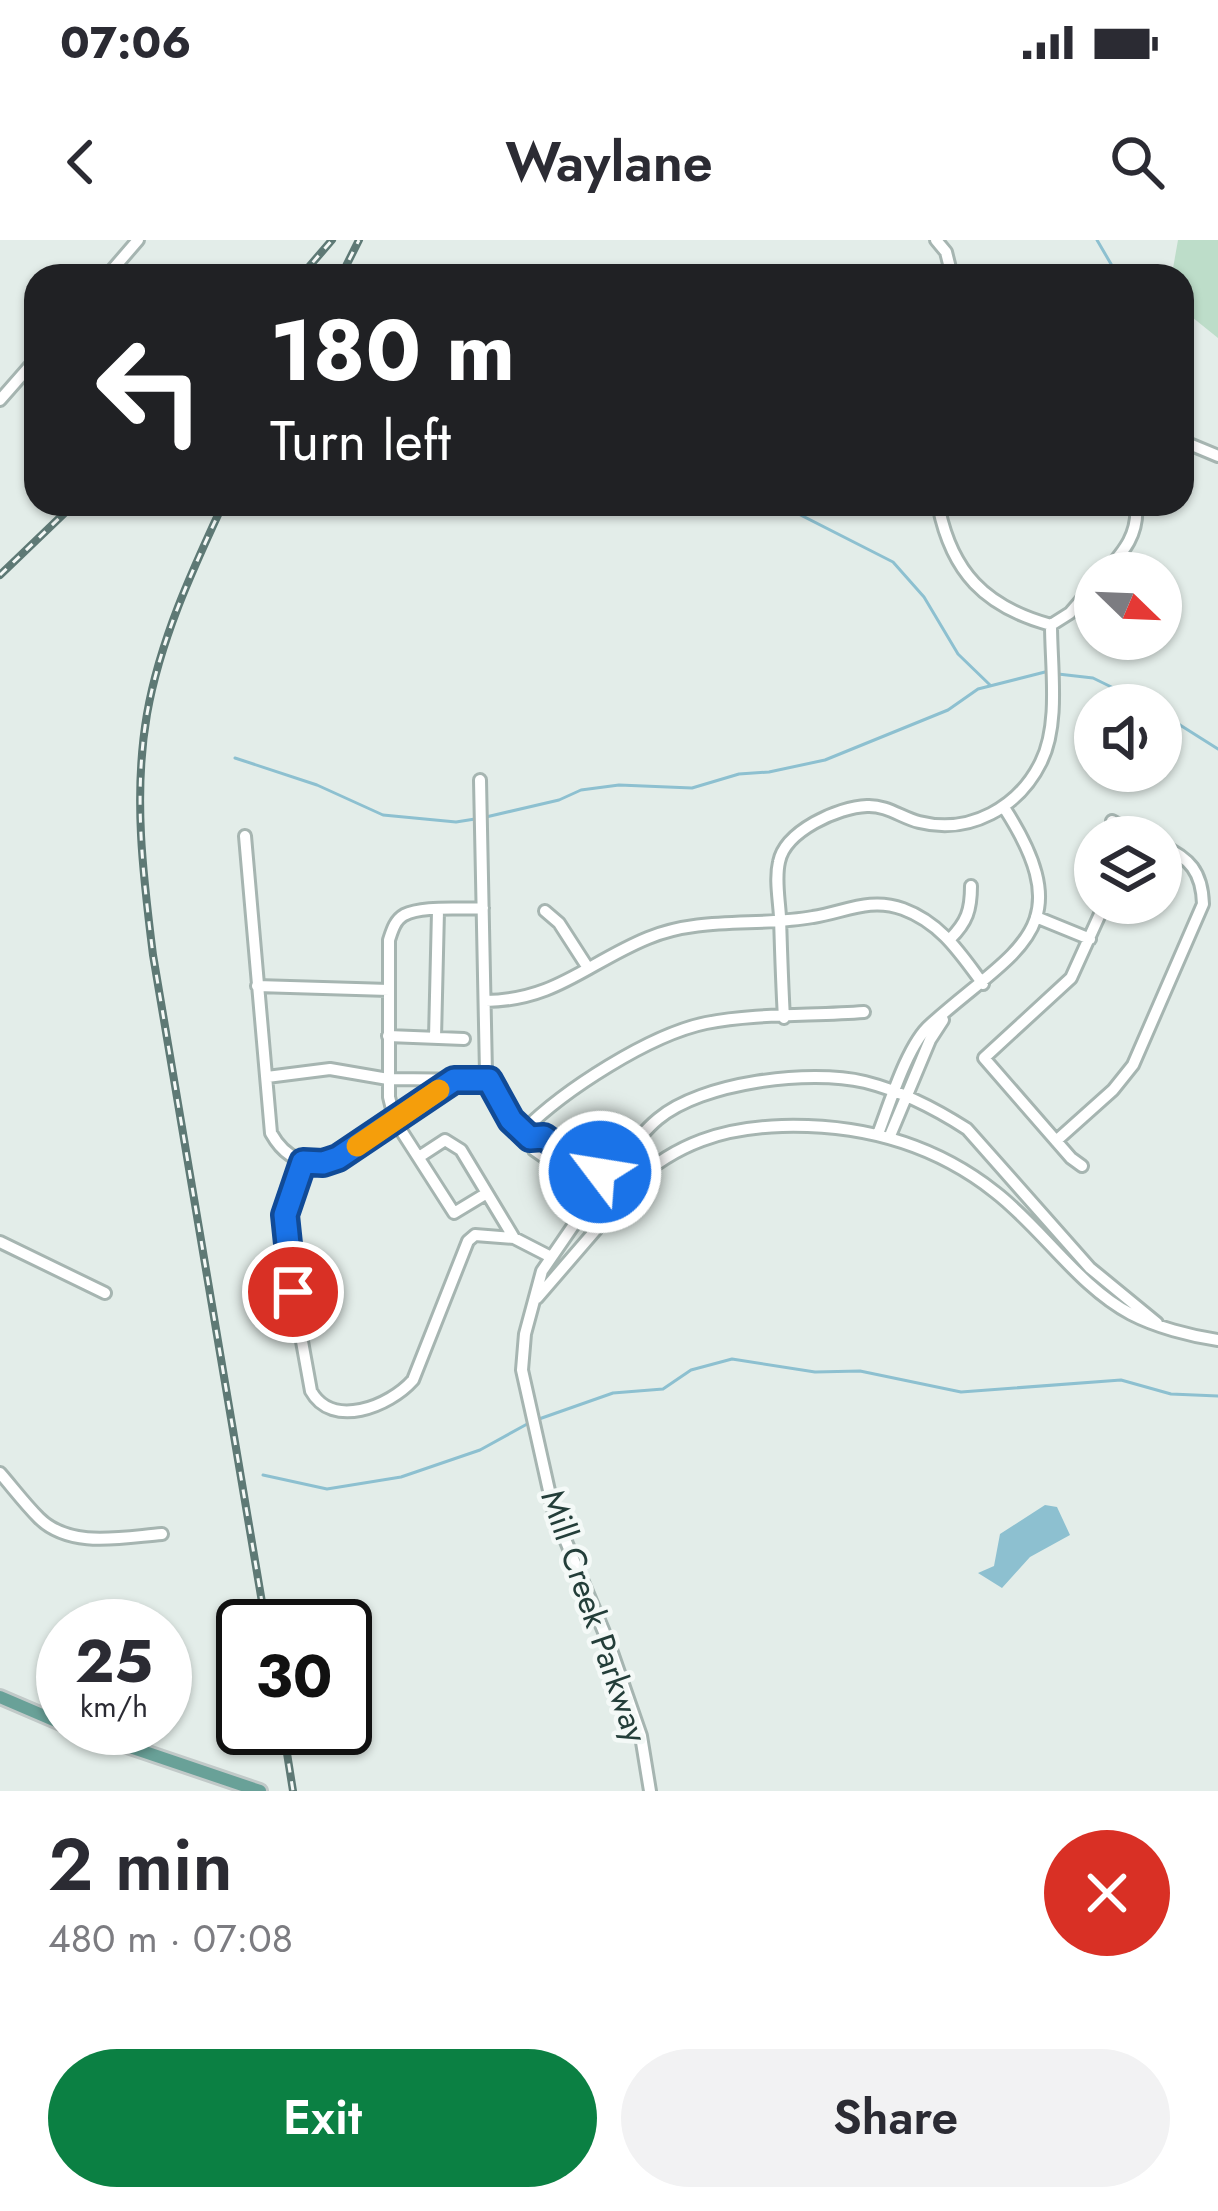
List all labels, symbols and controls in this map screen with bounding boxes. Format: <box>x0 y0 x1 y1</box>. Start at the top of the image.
text: 07:06 <box>60 10 191 75</box>
text: Waylane <box>505 123 713 201</box>
icon: back <box>48 129 114 195</box>
icon: search <box>1104 129 1170 195</box>
text: 180 m <box>270 290 515 412</box>
icon: left <box>72 312 228 468</box>
text: Turn left <box>270 402 451 480</box>
north arrow <box>1074 552 1182 660</box>
map controls <box>1074 552 1182 924</box>
button: sound <box>1074 684 1182 792</box>
button: layers <box>1074 816 1182 924</box>
position arrow <box>537 1109 663 1235</box>
pin <box>242 1241 344 1343</box>
icon: arrive <box>260 1259 326 1325</box>
street label: Mill Creek Parkway <box>529 1484 660 1749</box>
speed limit sign: 30 <box>216 1599 372 1755</box>
text: 25 <box>75 1618 153 1705</box>
text: km/h <box>80 1685 148 1728</box>
text: 2 min <box>48 1813 233 1917</box>
button: close <box>1044 1830 1170 1956</box>
text: 480 m · 07:08 <box>48 1910 293 1967</box>
button: Exit <box>48 2049 597 2187</box>
button: Share <box>621 2049 1170 2187</box>

